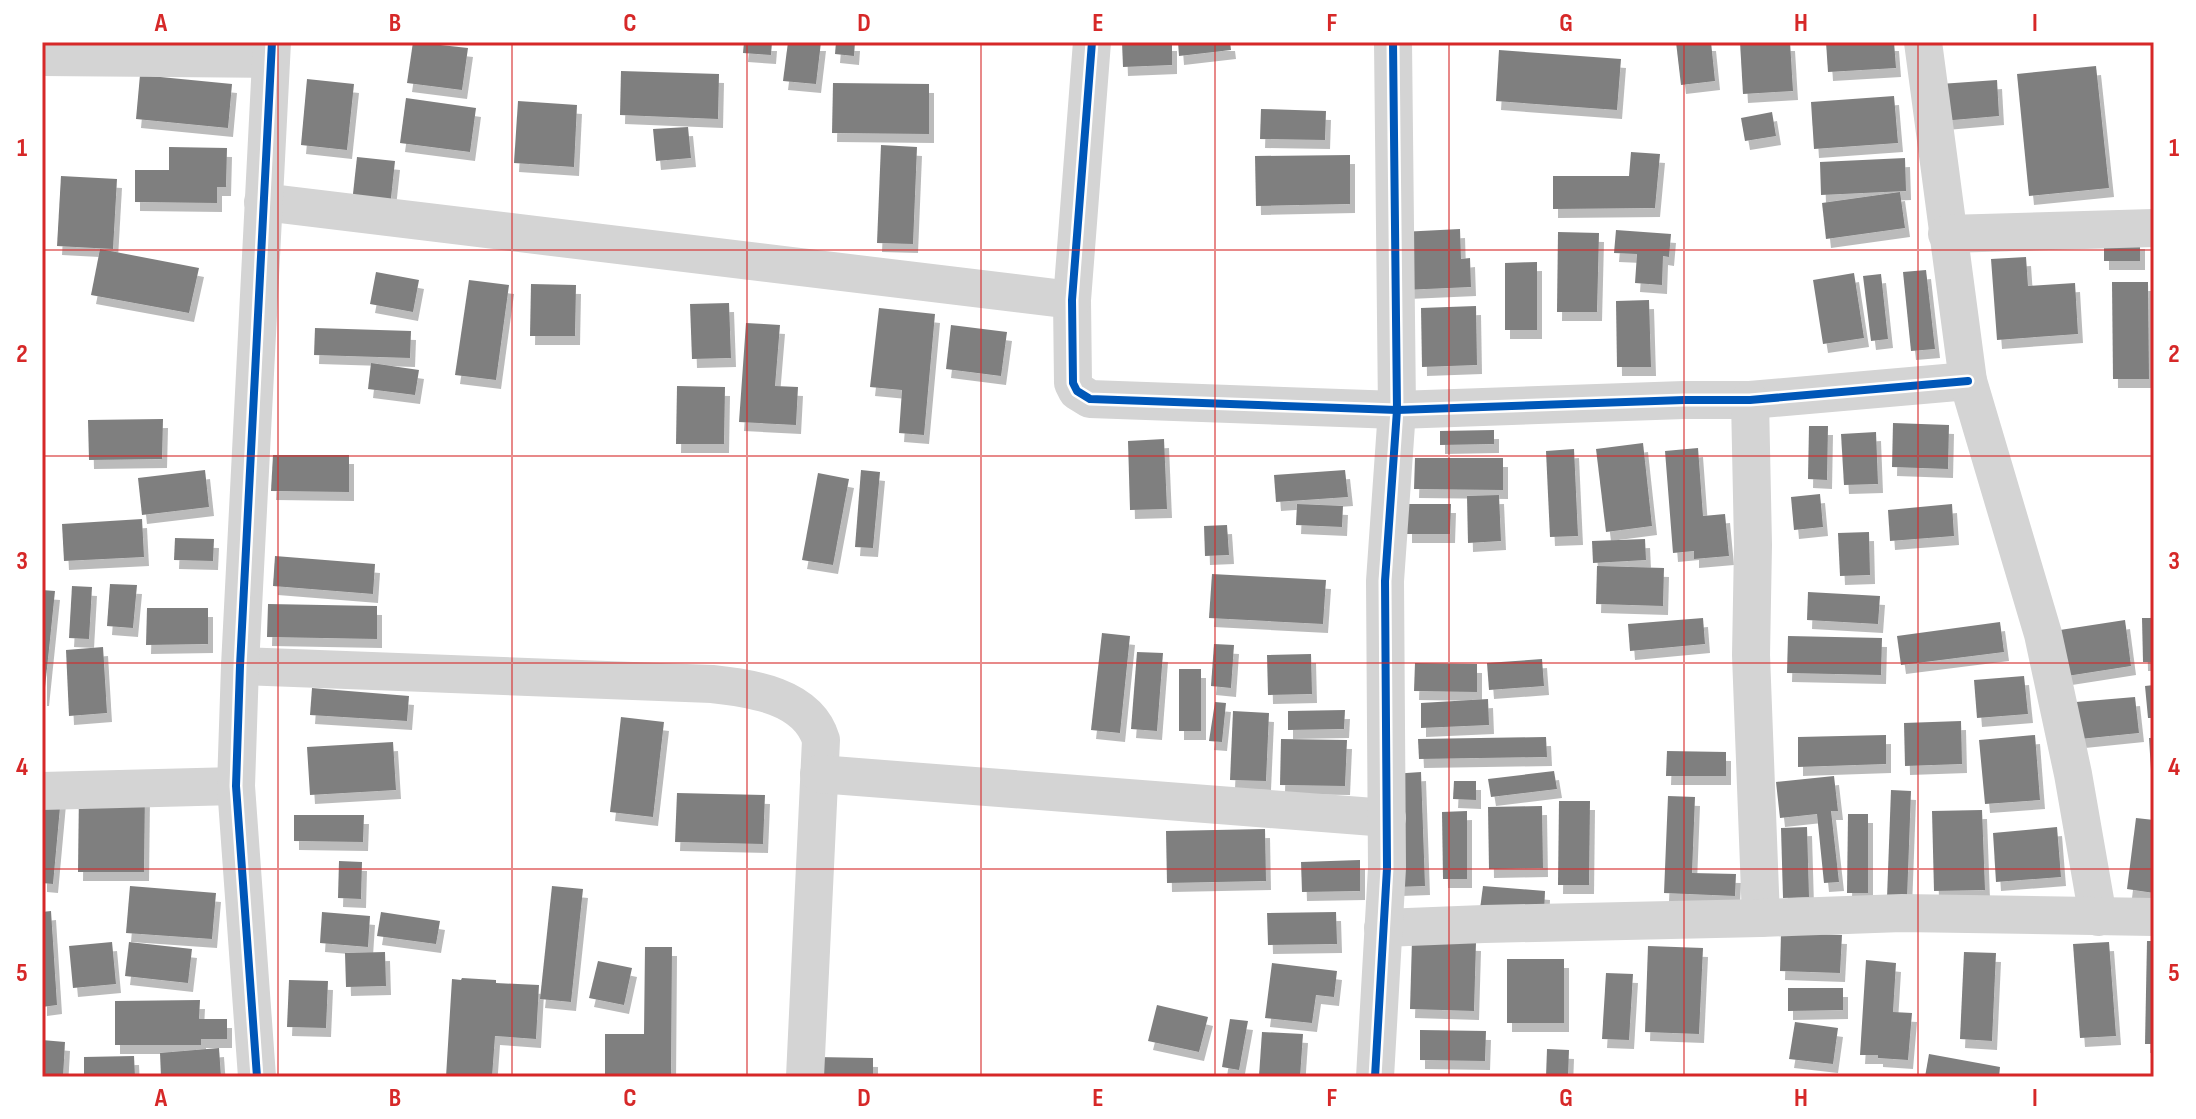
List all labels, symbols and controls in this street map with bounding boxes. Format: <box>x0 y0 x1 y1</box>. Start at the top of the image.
text: A <box>154 8 168 39</box>
text: B <box>389 8 401 39</box>
text: C <box>623 8 637 39</box>
text: D <box>857 8 871 39</box>
text: E <box>1092 8 1104 39</box>
text: F <box>1327 8 1338 39</box>
text: G <box>1559 8 1573 39</box>
text: H <box>1794 8 1808 39</box>
text: I <box>2032 8 2038 39</box>
text: 1 <box>17 133 27 164</box>
text: 1 <box>2169 133 2179 164</box>
text: 2 <box>16 339 28 370</box>
text: 2 <box>2168 339 2180 370</box>
text: 3 <box>16 546 28 577</box>
text: 3 <box>2168 546 2180 577</box>
text: 4 <box>16 752 28 783</box>
text: 4 <box>2168 752 2180 783</box>
text: 5 <box>16 958 28 989</box>
text: 5 <box>2168 958 2180 989</box>
text: A <box>154 1083 168 1114</box>
text: B <box>389 1083 401 1114</box>
text: C <box>623 1083 637 1114</box>
text: D <box>857 1083 871 1114</box>
text: E <box>1092 1083 1104 1114</box>
text: F <box>1327 1083 1338 1114</box>
text: G <box>1559 1083 1573 1114</box>
text: H <box>1794 1083 1808 1114</box>
text: I <box>2032 1083 2038 1114</box>

